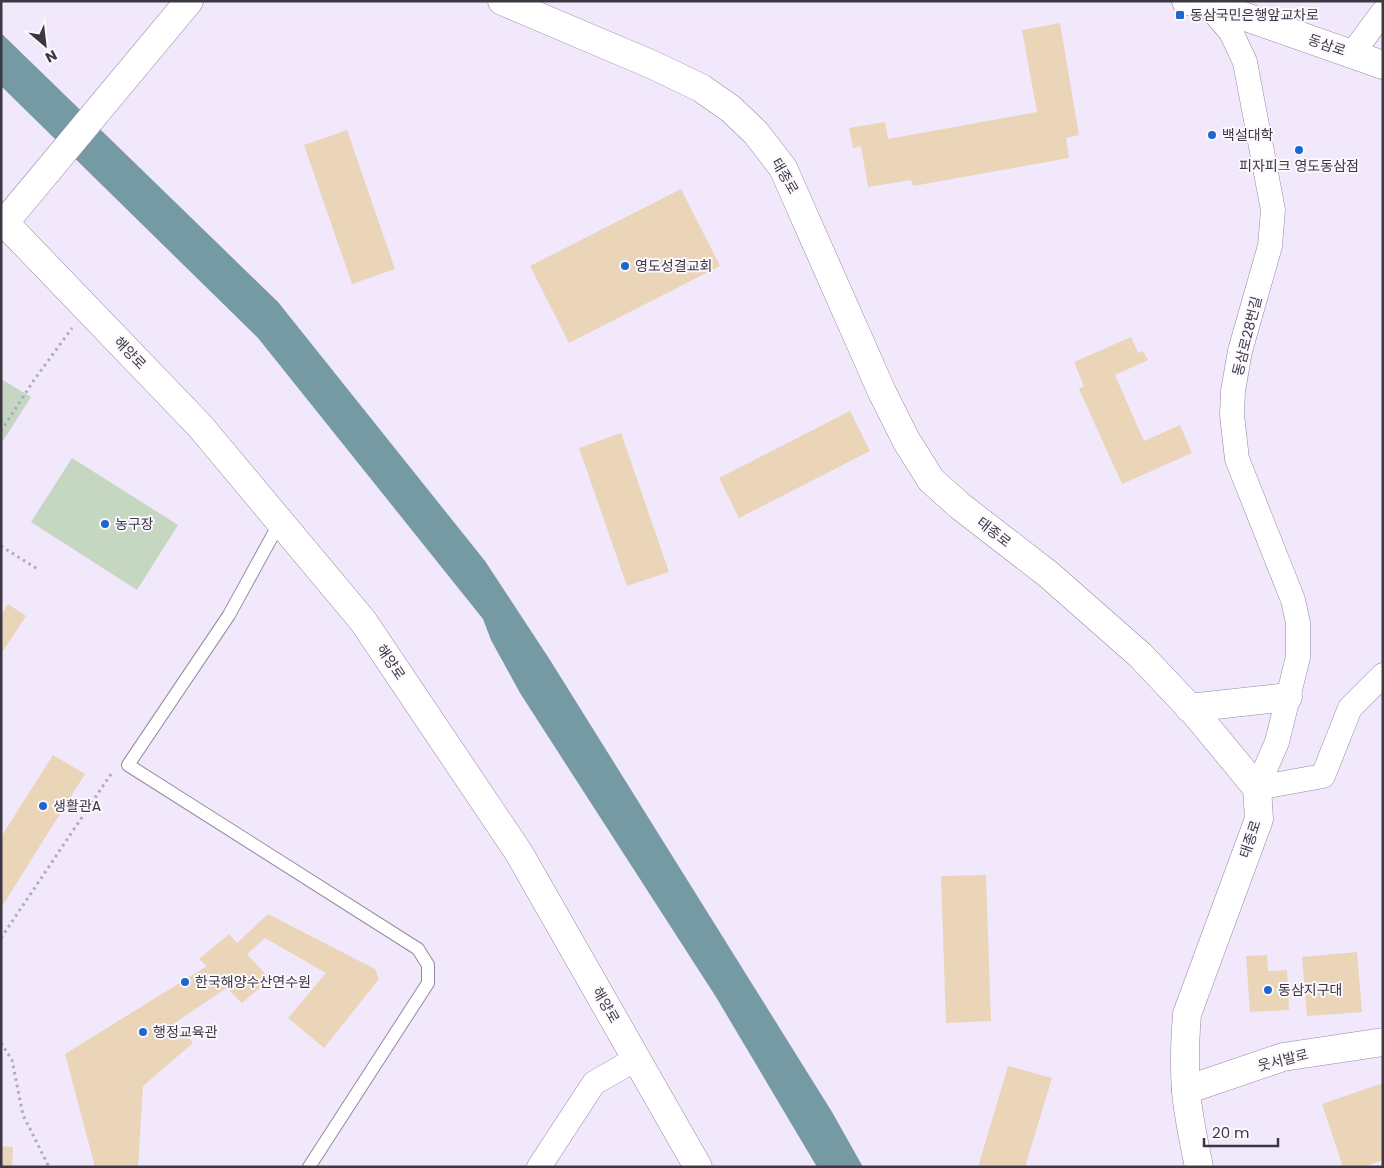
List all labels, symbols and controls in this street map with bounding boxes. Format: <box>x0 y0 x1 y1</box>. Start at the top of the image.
place label: 동삼국민은행앞교차로 <box>1190 5 1319 25</box>
marker: 동삼국민은행앞교차로 <box>1174 9 1186 21</box>
north arrow <box>20 20 70 70</box>
street label: 동삼로 <box>1305 29 1349 61</box>
text: N <box>42 45 60 68</box>
place label: 백설대학 <box>1222 125 1274 145</box>
marker: 백설대학 <box>1206 129 1218 141</box>
marker: 피자피크 영도동삼점 <box>1293 144 1305 156</box>
street label: 태종로 <box>767 154 803 198</box>
place label: 피자피크 영도동삼점 <box>1239 156 1359 176</box>
place label: 영도성결교회 <box>635 256 712 276</box>
marker: 영도성결교회 <box>619 260 631 272</box>
street label: 동삼로28번길 <box>1227 294 1267 378</box>
street label: 해양로 <box>109 332 151 374</box>
street label: 태종로 <box>973 512 1015 552</box>
place label: 농구장 <box>115 514 154 534</box>
marker: 농구장 <box>99 518 111 530</box>
street label: 해양로 <box>372 640 410 684</box>
place label: 생활관A <box>53 796 101 816</box>
marker: 생활관A <box>37 800 49 812</box>
street label: 태종로 <box>1235 817 1266 860</box>
place label: 한국해양수산연수원 <box>195 972 311 992</box>
marker: 한국해양수산연수원 <box>179 976 191 988</box>
place label: 동삼지구대 <box>1278 980 1342 1000</box>
street label: 해양로 <box>588 983 624 1027</box>
marker: 동삼지구대 <box>1262 984 1274 996</box>
place label: 행정교육관 <box>153 1022 218 1042</box>
marker: 행정교육관 <box>137 1026 149 1038</box>
street label: 웃서발로 <box>1256 1044 1311 1076</box>
scale bar <box>1204 1116 1278 1148</box>
text: 20 m <box>1212 1122 1250 1143</box>

